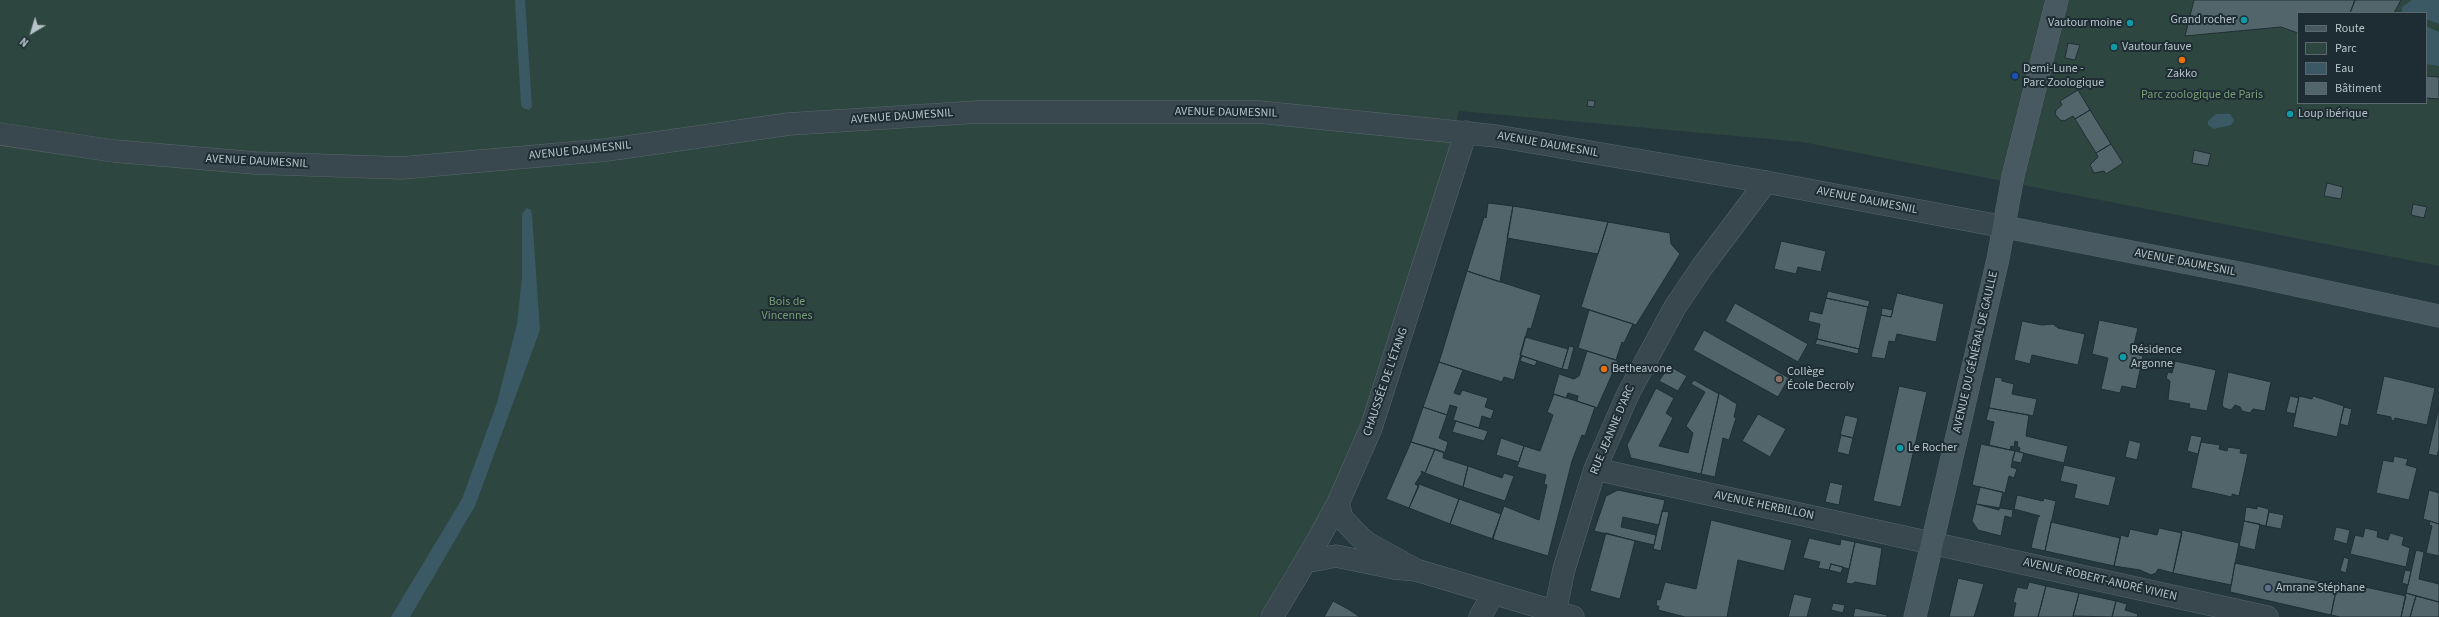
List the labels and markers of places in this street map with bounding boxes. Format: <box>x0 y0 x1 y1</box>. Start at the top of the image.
place label: Grand rocher <box>2170 13 2236 27</box>
marker: Grand rocher <box>2239 15 2249 25</box>
place label: Vautour moine <box>2048 16 2122 30</box>
marker: Vautour moine <box>2125 18 2135 28</box>
place label: Vautour fauve <box>2122 40 2191 54</box>
marker: Vautour fauve <box>2109 42 2119 52</box>
marker: Zakko <box>2177 55 2187 65</box>
place label: Demi-Lune - Parc Zoologique <box>2023 62 2104 90</box>
place label: Zakko <box>2167 67 2197 81</box>
marker: Demi-Lune - Parc Zoologique <box>2010 71 2020 81</box>
place label: Loup ibérique <box>2298 107 2368 121</box>
marker: Loup ibérique <box>2285 109 2295 119</box>
place label: Résidence Argonne <box>2131 343 2182 371</box>
marker: Résidence Argonne <box>2118 352 2128 362</box>
place label: Betheavone <box>1612 362 1672 376</box>
marker: Betheavone <box>1599 364 1609 374</box>
place label: Collège École Decroly <box>1787 365 1854 393</box>
marker: Collège École Decroly <box>1774 374 1784 384</box>
place label: Le Rocher <box>1908 441 1957 455</box>
marker: Le Rocher <box>1895 443 1905 453</box>
place label: Amrane Stéphane <box>2276 581 2365 595</box>
marker: Amrane Stéphane <box>2263 583 2273 593</box>

